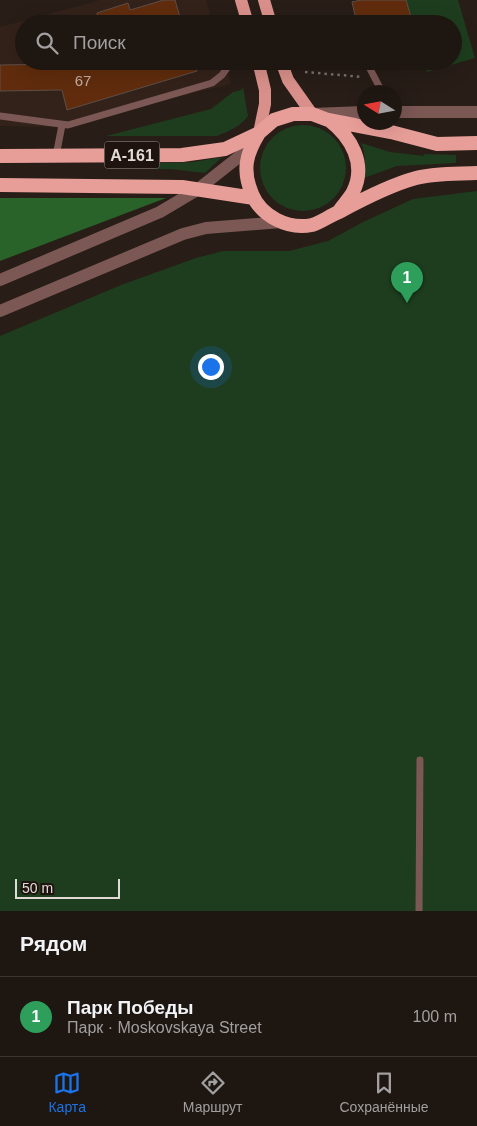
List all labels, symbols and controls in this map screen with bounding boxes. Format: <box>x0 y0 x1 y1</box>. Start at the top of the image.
search box <box>15 15 462 70</box>
icon: search <box>33 29 61 57</box>
text: Поиск <box>73 32 126 53</box>
house number: 67 <box>75 72 91 89</box>
north arrow <box>357 85 402 130</box>
road number: А-161 <box>104 142 160 168</box>
pin: 1 <box>391 262 423 303</box>
your location <box>198 354 224 380</box>
scale bar <box>15 876 120 899</box>
text: 50 m <box>22 880 53 896</box>
text: Рядом <box>20 932 87 955</box>
text: Парк Победы <box>67 997 193 1018</box>
text: 1 <box>32 1008 40 1025</box>
text: 100 m <box>413 1008 457 1025</box>
text: Парк · Moskovskaya Street <box>67 1019 262 1036</box>
tab: Карта <box>48 1069 86 1115</box>
tab: Маршрут <box>183 1069 243 1115</box>
tab: Сохранённые <box>339 1069 429 1115</box>

